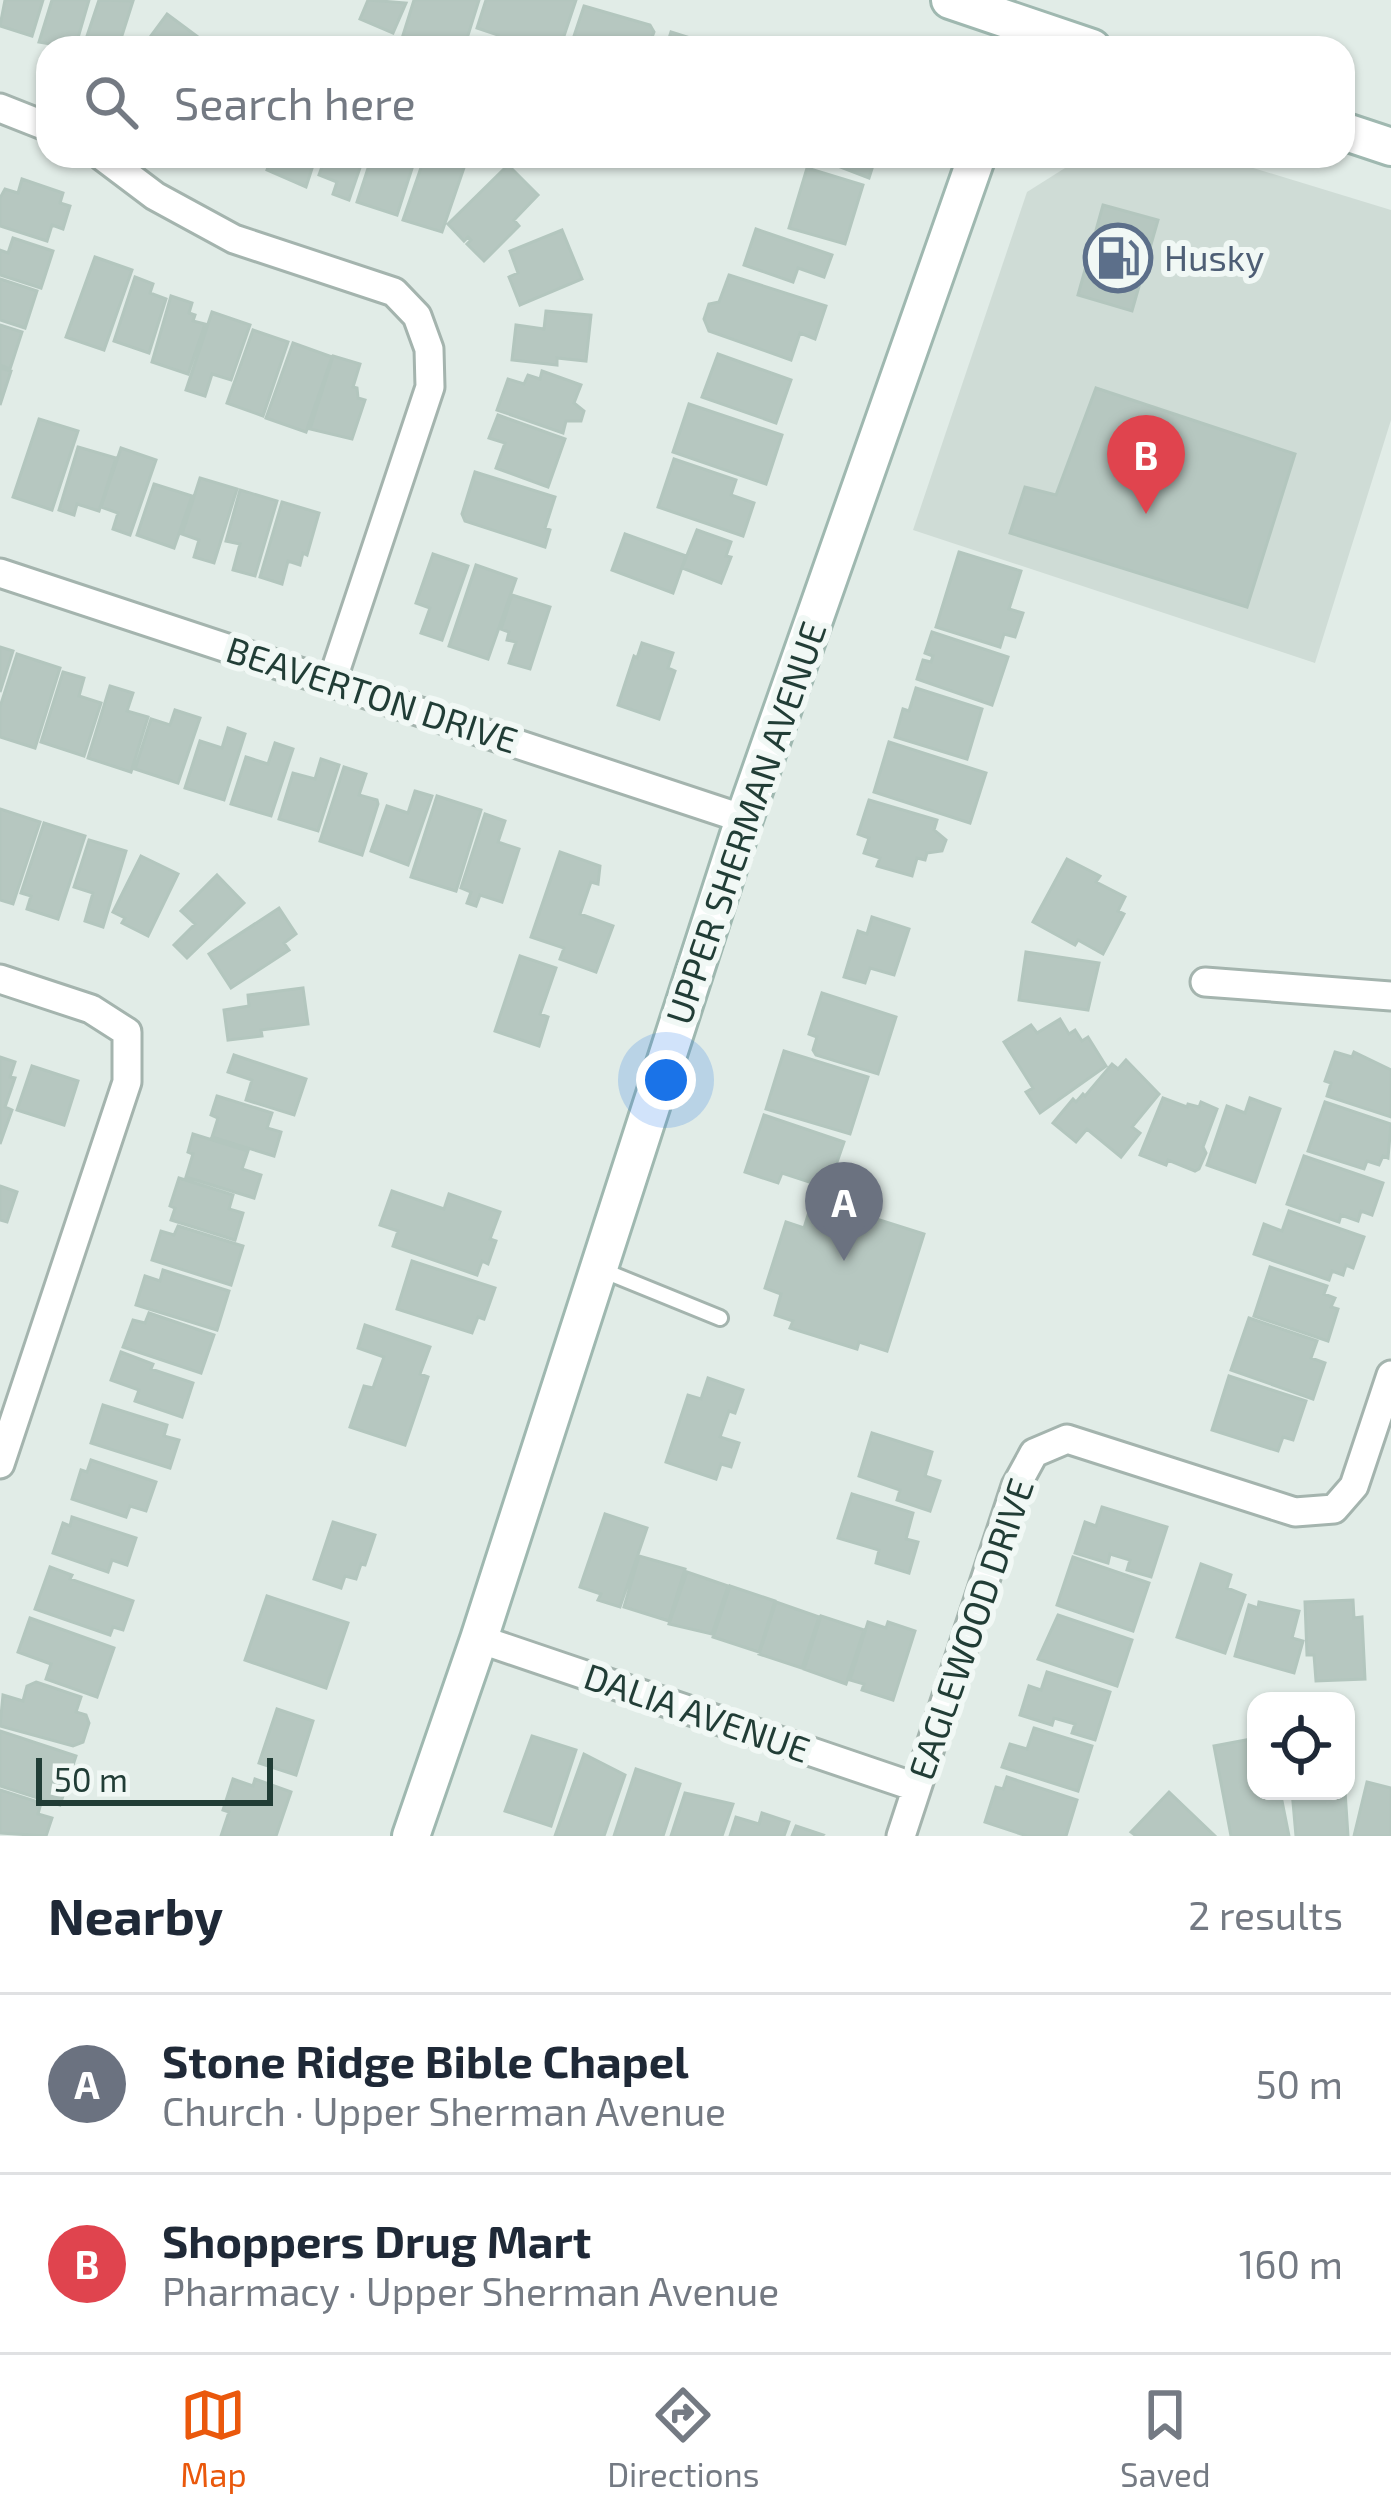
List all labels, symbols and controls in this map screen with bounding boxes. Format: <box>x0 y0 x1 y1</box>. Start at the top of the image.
search box <box>36 36 1355 168</box>
icon: search <box>78 69 144 135</box>
text: Search here <box>174 75 416 129</box>
fuel station icon: Husky <box>1083 223 1153 293</box>
place label: Husky <box>1164 235 1264 278</box>
pin: B <box>1107 415 1185 514</box>
street label: UPPER SHERMAN AVENUE <box>655 616 834 1029</box>
street label: BEAVERTON DRIVE <box>222 626 523 761</box>
your location <box>636 1050 696 1110</box>
pin: A <box>805 1162 883 1261</box>
street label: EAGLEWOOD DRIVE <box>898 1472 1041 1785</box>
street label: DALIA AVENUE <box>579 1653 816 1770</box>
map controls <box>1247 1692 1355 1800</box>
button: locate <box>1247 1692 1355 1800</box>
scale bar <box>36 1752 273 1805</box>
text: 50 m <box>54 1759 128 1799</box>
text: Nearby <box>48 1884 223 1945</box>
text: 2 results <box>1188 1891 1343 1938</box>
text: Stone Ridge Bible Chapel <box>162 2033 689 2087</box>
text: A <box>74 2060 100 2107</box>
text: 50 m <box>1256 2060 1343 2107</box>
text: Church · Upper Sherman Avenue <box>162 2087 726 2134</box>
text: Shoppers Drug Mart <box>162 2213 591 2267</box>
text: B <box>75 2240 99 2287</box>
text: 160 m <box>1239 2240 1343 2287</box>
text: Pharmacy · Upper Sherman Avenue <box>162 2267 779 2314</box>
tab: Map <box>180 2382 247 2494</box>
tab: Directions <box>607 2382 759 2494</box>
tab: Saved <box>1120 2382 1211 2494</box>

